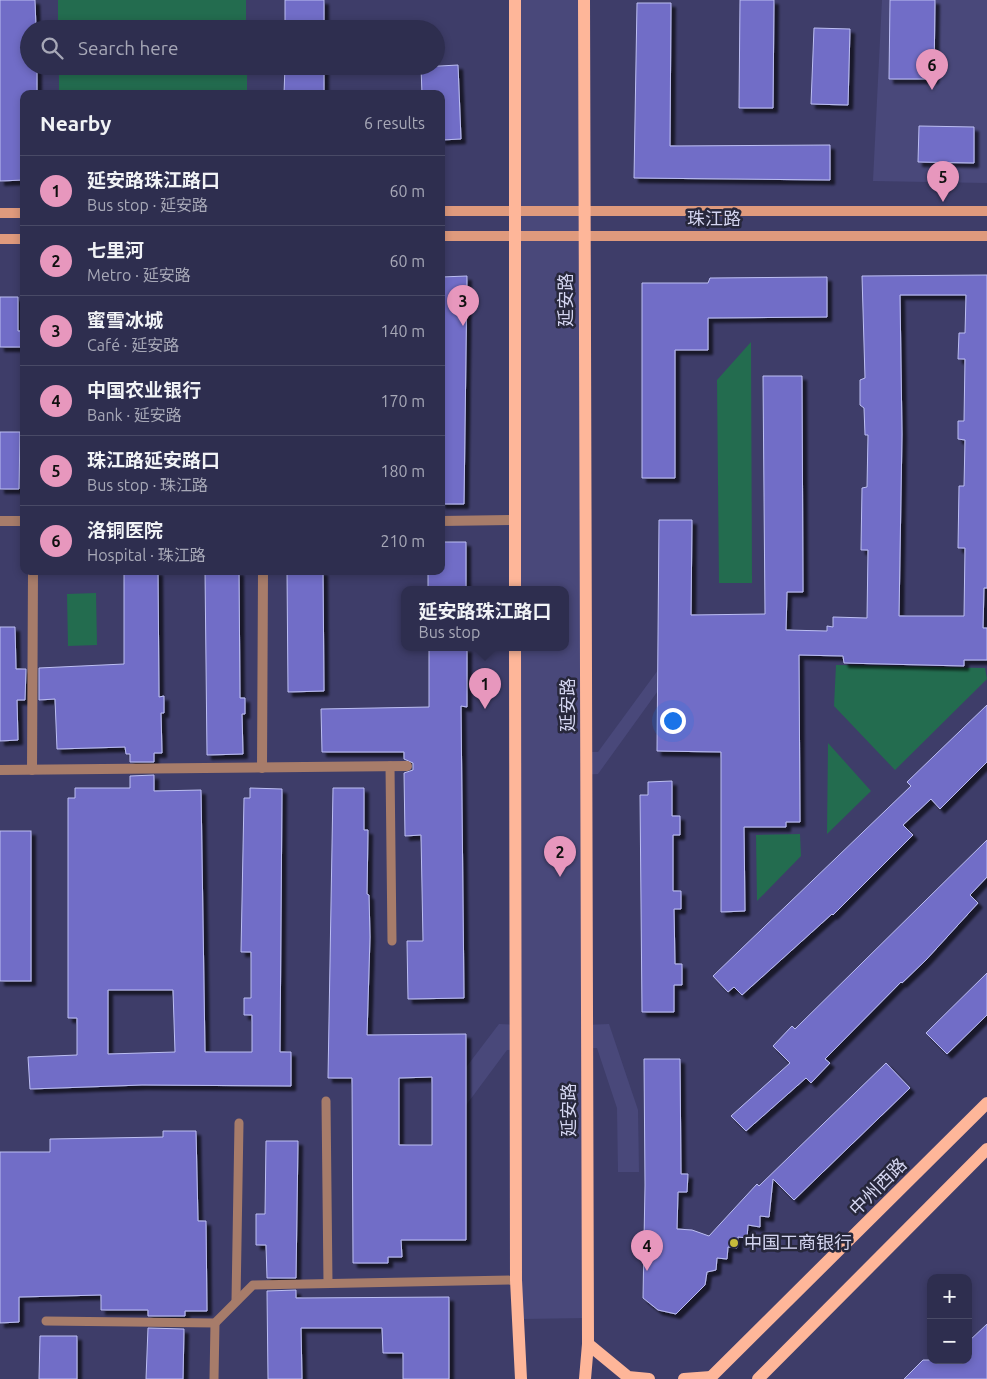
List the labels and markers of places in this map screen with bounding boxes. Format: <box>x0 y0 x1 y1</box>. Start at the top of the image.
pin: 6 <box>916 49 948 90</box>
pin: 5 <box>927 161 959 202</box>
pin: 3 <box>447 285 479 326</box>
pin: 1 <box>469 668 501 709</box>
pin: 2 <box>544 836 576 877</box>
pin: 4 <box>631 1230 663 1271</box>
place label: 中国工商银行 <box>744 1232 852 1252</box>
marker: 中国工商银行 <box>728 1237 740 1249</box>

